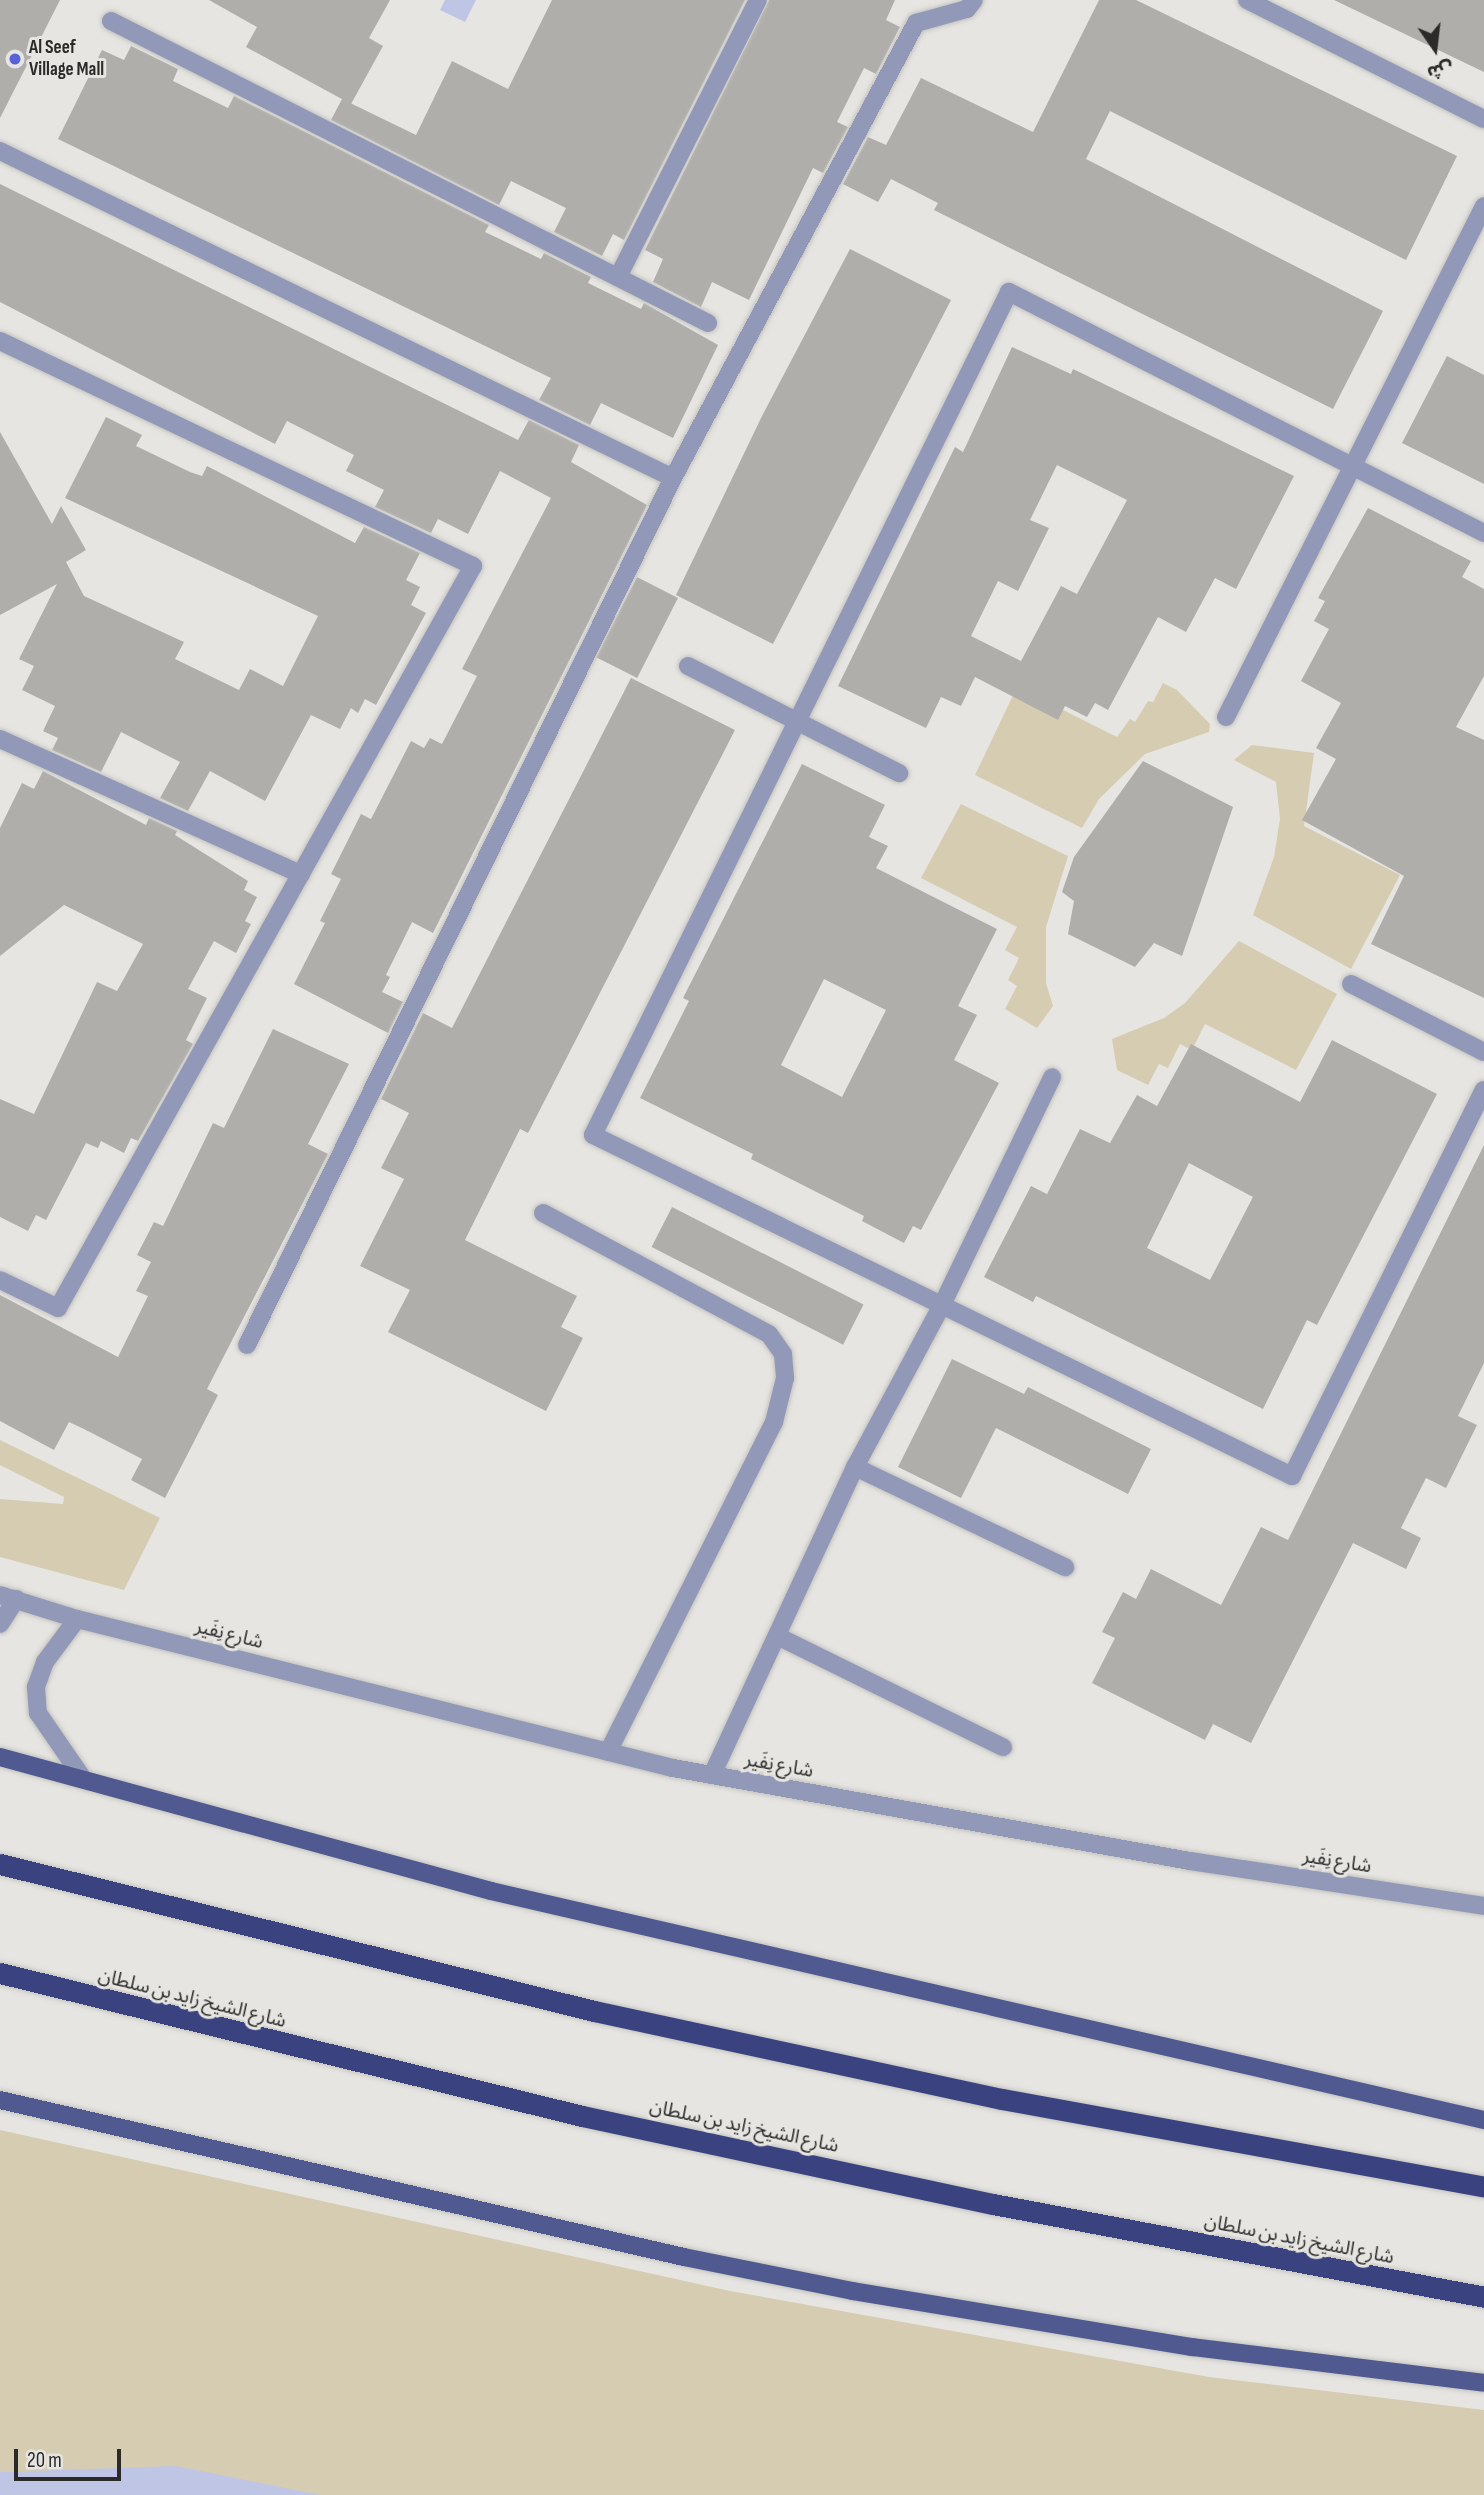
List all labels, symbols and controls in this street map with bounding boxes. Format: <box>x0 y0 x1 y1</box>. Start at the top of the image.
north arrow <box>1400 14 1470 84</box>
place label: Al Seef Village Mall <box>29 37 104 81</box>
marker: Al Seef Village Mall <box>7 51 23 67</box>
text: ش <box>1425 56 1456 84</box>
street label: شارع نِفَير <box>193 1616 265 1654</box>
street label: شارع نِفَير <box>743 1749 815 1783</box>
street label: شارع نِفَير <box>1301 1845 1373 1879</box>
street label: شارع الشيخ زايد بن سلطان <box>96 1965 288 2033</box>
street label: شارع الشيخ زايد بن سلطان <box>647 2096 841 2158</box>
street label: شارع الشيخ زايد بن سلطان <box>1202 2210 1396 2270</box>
scale bar <box>18 2436 124 2480</box>
text: 20 m <box>27 2448 62 2473</box>

